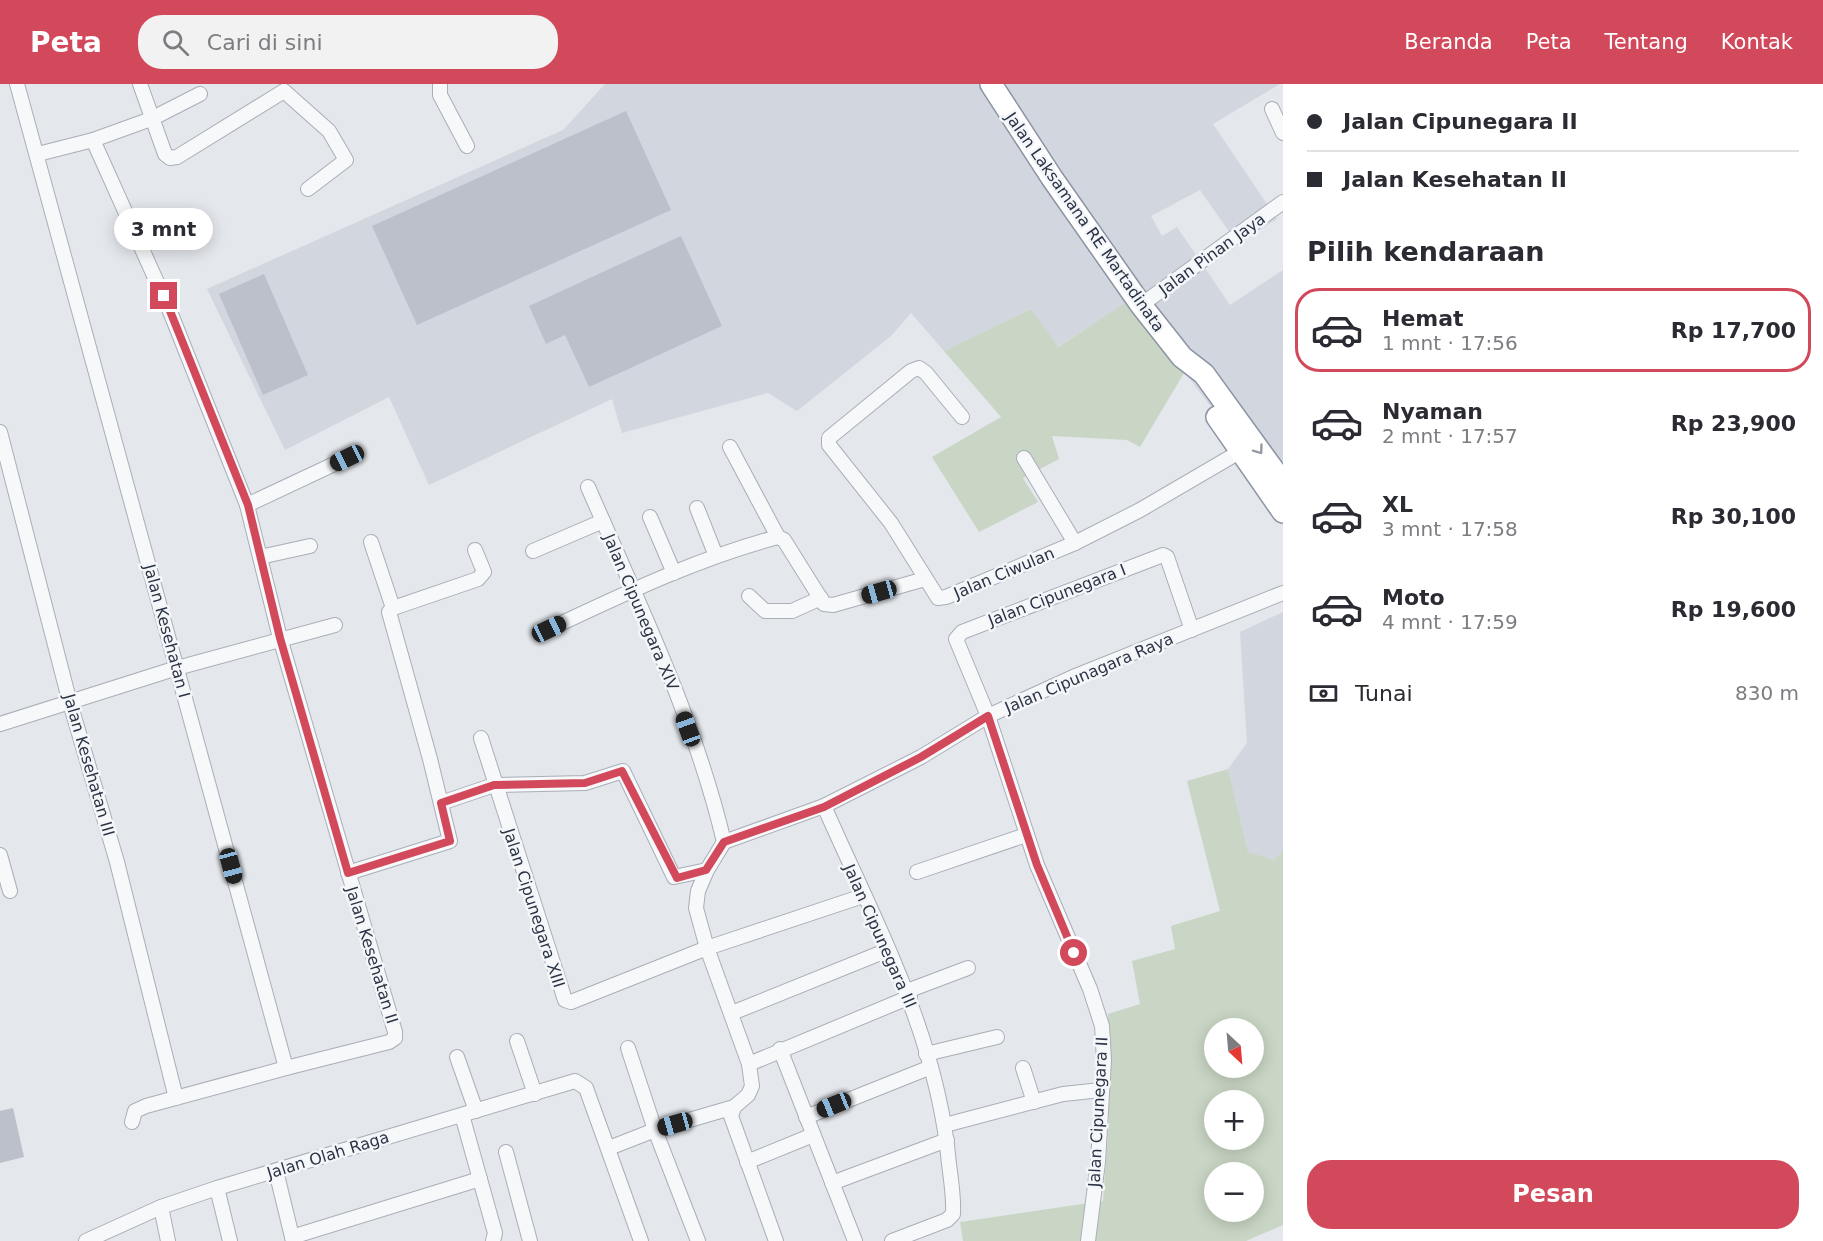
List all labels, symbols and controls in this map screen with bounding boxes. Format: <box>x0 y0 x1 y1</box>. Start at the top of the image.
search box <box>138 15 558 69</box>
text: Peta <box>30 26 102 59</box>
icon: search <box>159 26 192 59</box>
text: Cari di sini <box>207 30 323 55</box>
text: Beranda <box>1404 30 1493 54</box>
text: Peta <box>1526 30 1572 54</box>
text: Tentang <box>1605 30 1688 54</box>
text: Kontak <box>1721 30 1793 54</box>
street label: Jalan Laksamana RE Martadinata <box>1001 108 1168 335</box>
text: Jalan Cipunegara II <box>1343 109 1578 134</box>
text: Jalan Kesehatan II <box>1343 167 1567 192</box>
callout: 3 mnt <box>114 209 213 251</box>
street label: Jalan Pinan Jaya <box>1154 209 1269 300</box>
text: 3 mnt <box>131 217 196 241</box>
text: Pilih kendaraan <box>1307 236 1544 267</box>
route end <box>150 282 177 309</box>
icon: car <box>1310 303 1364 357</box>
text: Hemat <box>1382 306 1464 331</box>
text: Rp 17,700 <box>1671 318 1796 343</box>
text: 1 mnt · 17:56 <box>1382 331 1518 355</box>
icon: car <box>1310 396 1364 450</box>
text: Nyaman <box>1382 399 1483 424</box>
text: Rp 23,900 <box>1671 411 1796 436</box>
text: 2 mnt · 17:57 <box>1382 424 1518 448</box>
car <box>327 442 367 474</box>
one-way arrow <box>1251 444 1262 455</box>
icon: car <box>1310 489 1364 543</box>
text: XL <box>1382 492 1413 517</box>
text: Rp 30,100 <box>1671 504 1796 529</box>
text: 3 mnt · 17:58 <box>1382 517 1518 541</box>
street label: Jalan Cipunegara XIV <box>599 530 683 693</box>
street label: Jalan Ciwulan <box>950 543 1057 603</box>
street label: Jalan Cipunegara I <box>984 560 1129 630</box>
street label: Jalan Kesehatan I <box>140 561 194 700</box>
car <box>859 578 899 606</box>
icon: car <box>1310 582 1364 636</box>
text: Moto <box>1382 585 1445 610</box>
text: Rp 19,600 <box>1671 597 1796 622</box>
text: 4 mnt · 17:59 <box>1382 610 1518 634</box>
car <box>529 613 569 645</box>
street label: Jalan Cipunagara Raya <box>1001 629 1176 718</box>
icon: cash <box>1307 677 1340 710</box>
text: Tunai <box>1355 681 1413 706</box>
text: 830 m <box>1735 681 1799 705</box>
street label: Jalan Kesehatan III <box>59 691 118 838</box>
car <box>673 709 703 749</box>
street label: Jalan Cipunegara XIII <box>499 825 569 990</box>
car <box>218 846 244 886</box>
street label: Jalan Cipunegara III <box>839 860 920 1011</box>
street label: Jalan Kesehatan II <box>342 883 402 1026</box>
route start <box>1060 939 1087 966</box>
north arrow <box>1204 1018 1264 1078</box>
map controls <box>1204 1018 1264 1222</box>
street label: Jalan Cipunegara II <box>1085 1036 1111 1189</box>
car <box>814 1090 854 1120</box>
button: + <box>1204 1090 1264 1150</box>
car <box>655 1110 695 1138</box>
street label: Jalan Olah Raga <box>264 1127 391 1183</box>
button: Pesan <box>1307 1160 1799 1229</box>
button: − <box>1204 1162 1264 1222</box>

